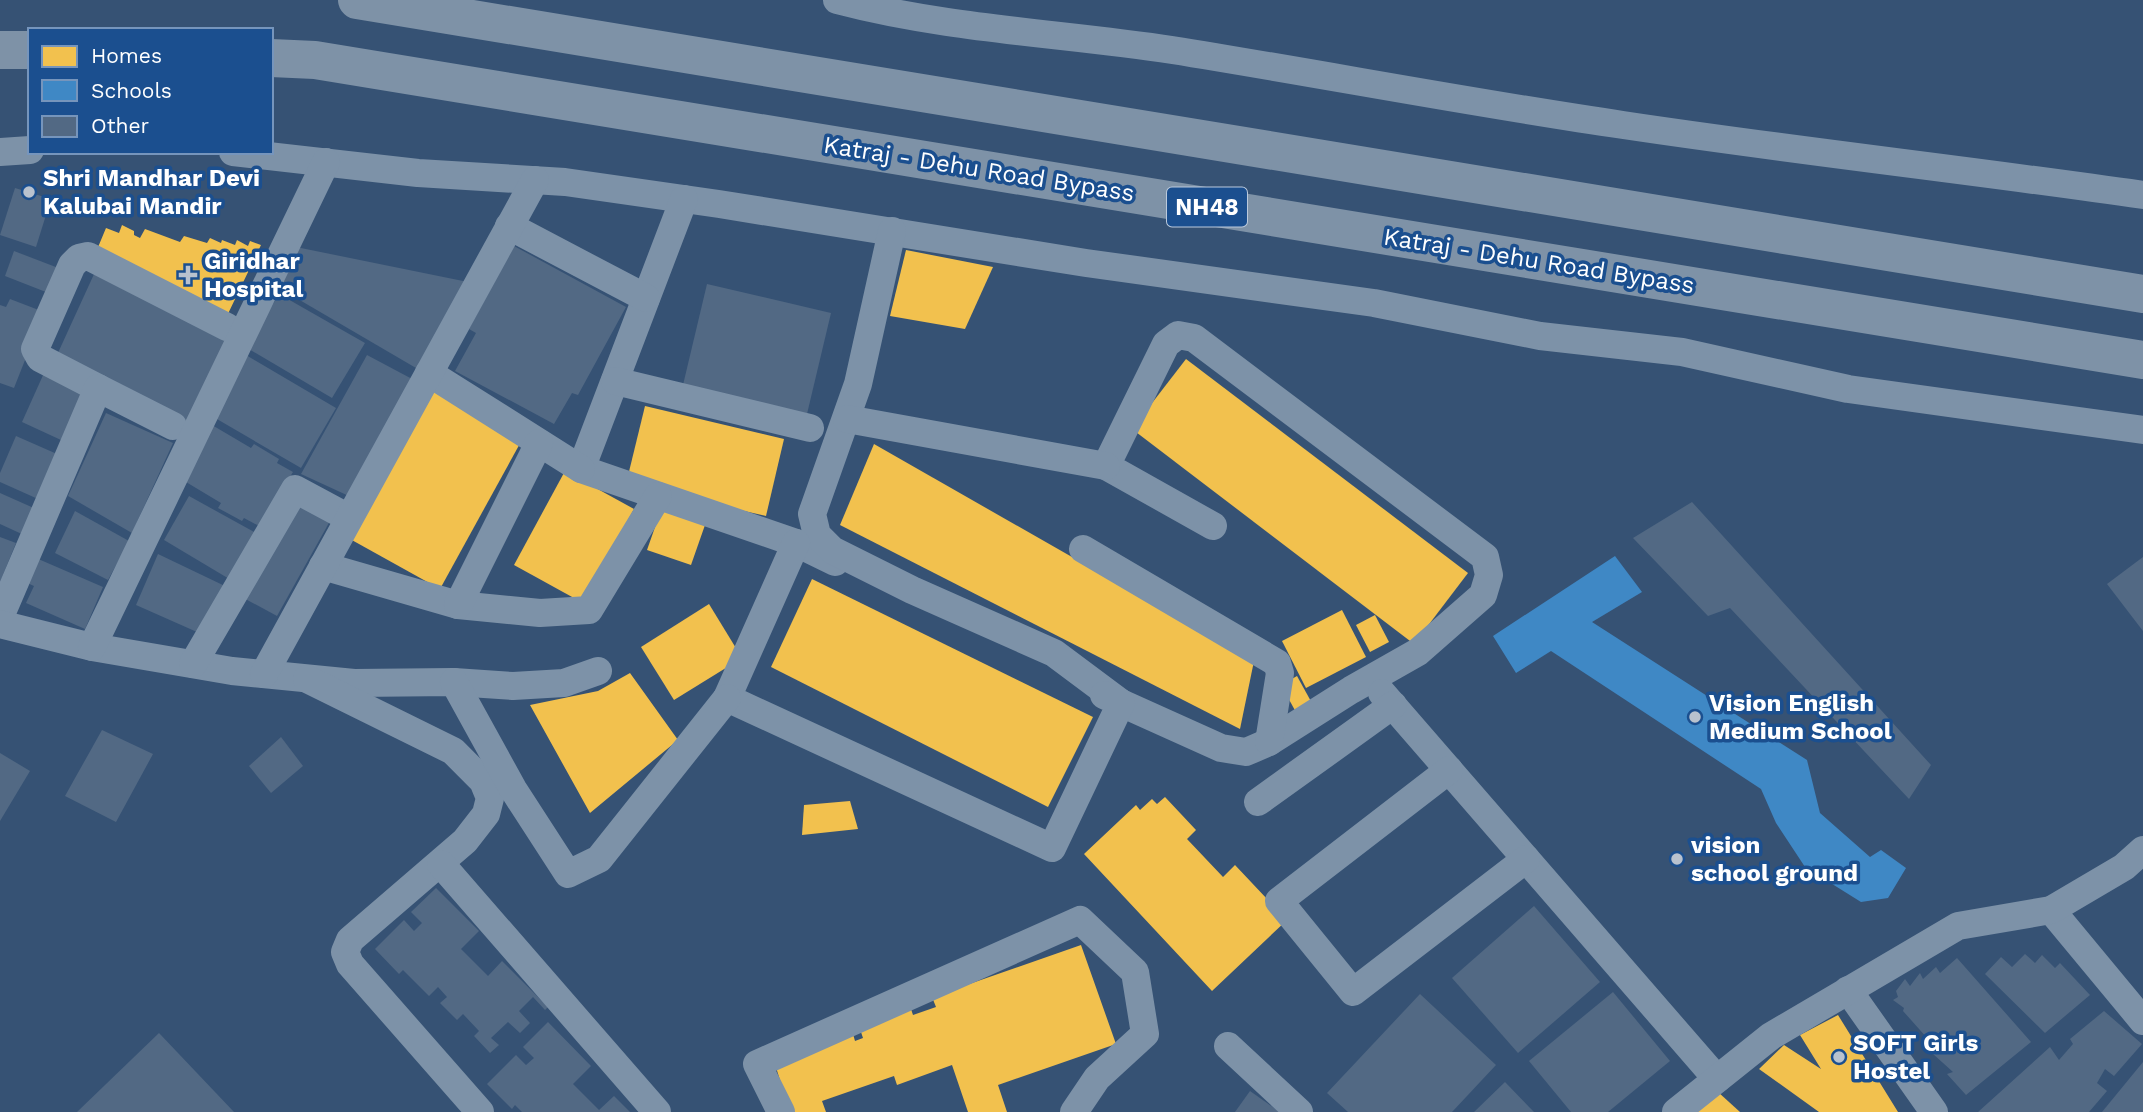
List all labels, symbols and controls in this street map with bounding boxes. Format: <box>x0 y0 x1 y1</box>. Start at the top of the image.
legend <box>28 28 273 154</box>
text: Homes <box>91 43 162 68</box>
text: Schools <box>91 78 172 103</box>
text: Other <box>91 113 150 138</box>
street label: Katraj - Dehu Road Bypass <box>822 131 1136 207</box>
place label: Shri Mandhar Devi Kalubai Mandir <box>43 164 260 220</box>
marker: Shri Mandhar Devi Kalubai Mandir <box>21 184 37 200</box>
road number: NH48 <box>1167 188 1247 227</box>
street label: Katraj - Dehu Road Bypass <box>1382 223 1696 299</box>
place label: Giridhar Hospital <box>204 247 304 303</box>
marker: Giridhar Hospital <box>178 265 198 285</box>
place label: Vision English Medium School <box>1709 689 1892 745</box>
marker: Vision English Medium School <box>1687 709 1703 725</box>
place label: vision school ground <box>1690 831 1858 887</box>
marker: vision school ground <box>1669 851 1685 867</box>
place label: SOFT Girls Hostel <box>1853 1029 1978 1085</box>
marker: SOFT Girls Hostel <box>1831 1049 1847 1065</box>

